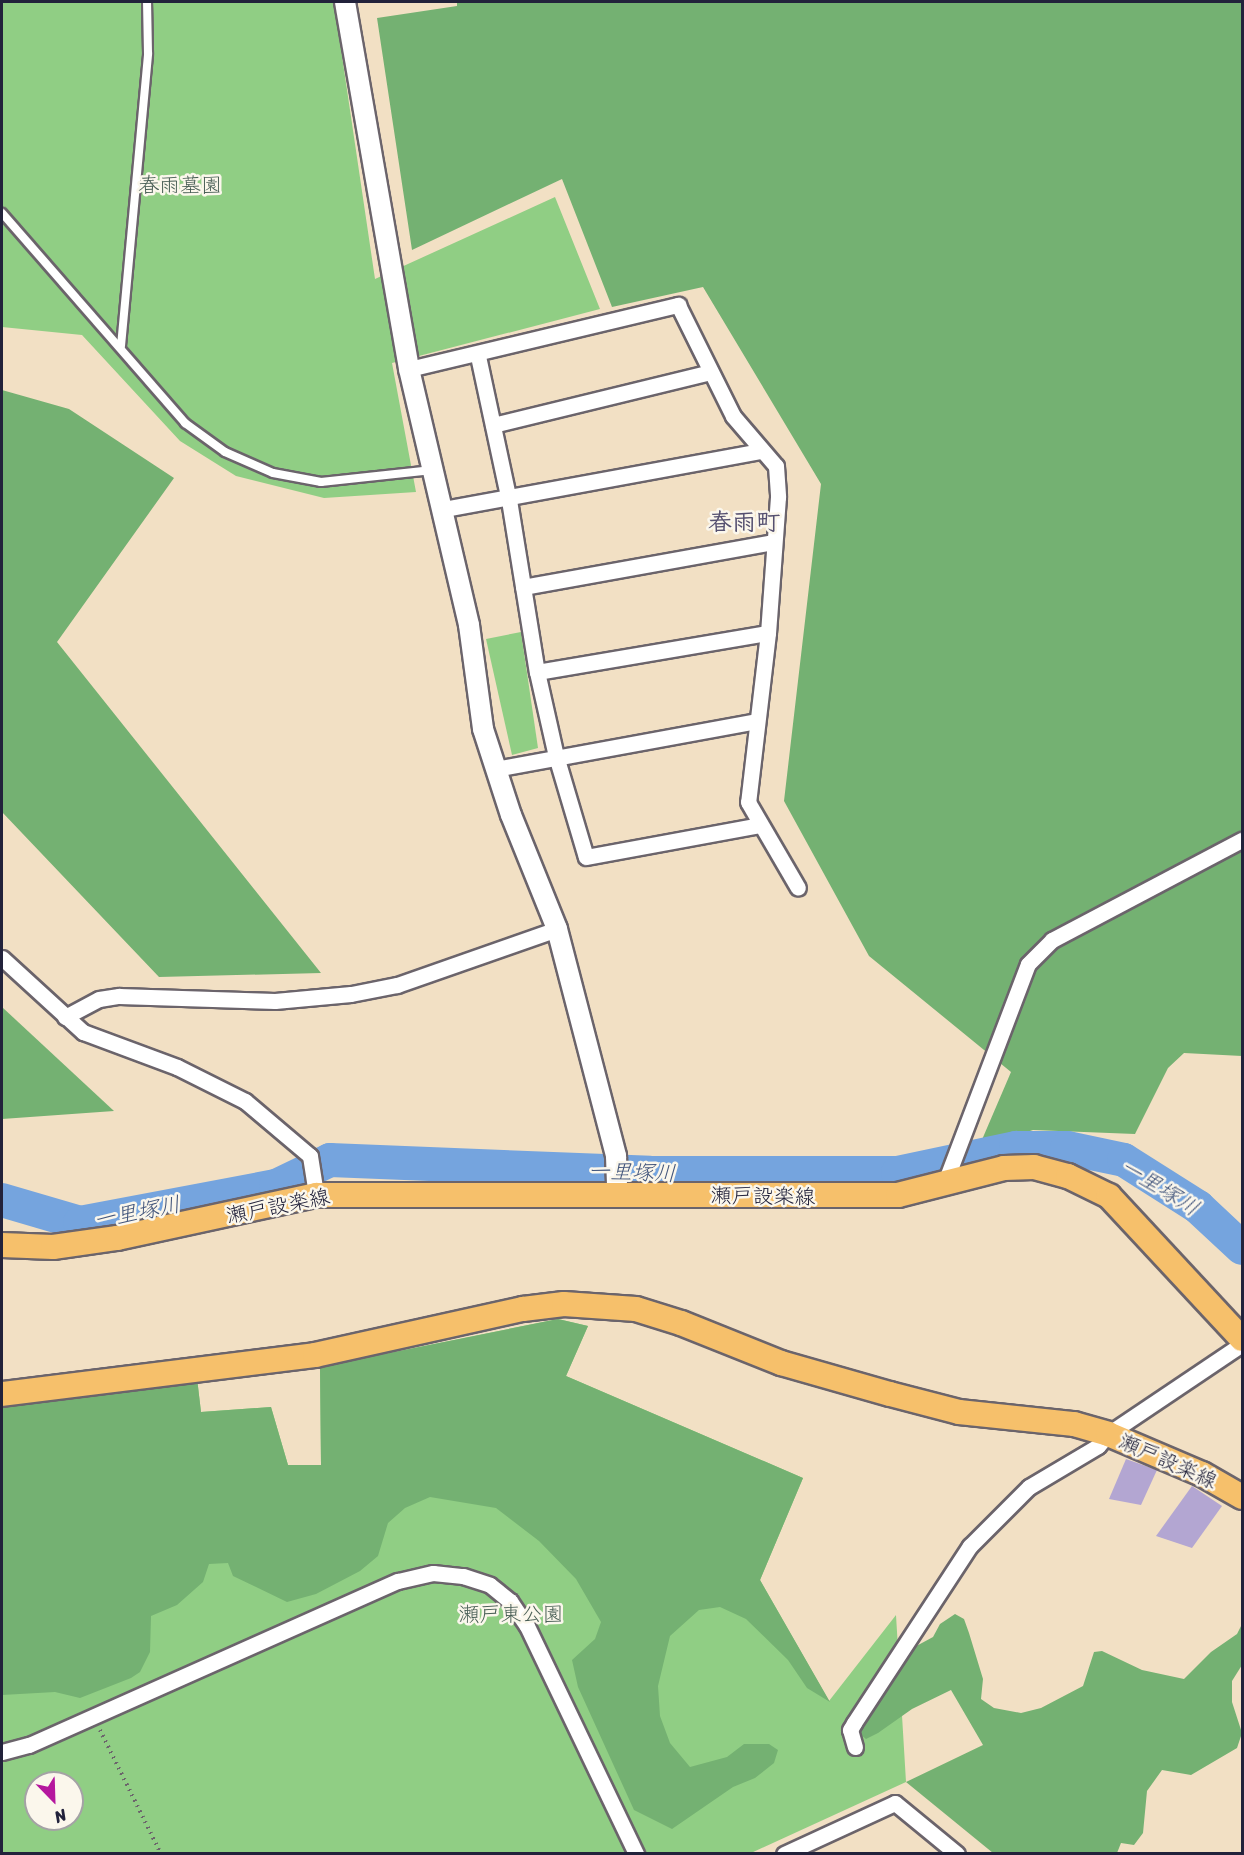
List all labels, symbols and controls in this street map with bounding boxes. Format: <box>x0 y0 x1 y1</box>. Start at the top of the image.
park label: 春雨墓園 <box>138 172 222 198</box>
district label: 春雨町 <box>708 509 780 537</box>
water label: 一里塚川 <box>1116 1152 1204 1222</box>
water label: 一里塚川 <box>588 1157 676 1187</box>
street label: 瀬戸設楽線 <box>710 1182 816 1210</box>
street label: 瀬戸設楽線 <box>224 1184 332 1228</box>
water label: 一里塚川 <box>91 1191 183 1233</box>
street label: 瀬戸設楽線 <box>1115 1428 1221 1494</box>
park label: 瀬戸東公園 <box>459 1601 563 1627</box>
north arrow <box>24 1771 84 1831</box>
text: N <box>50 1801 71 1832</box>

